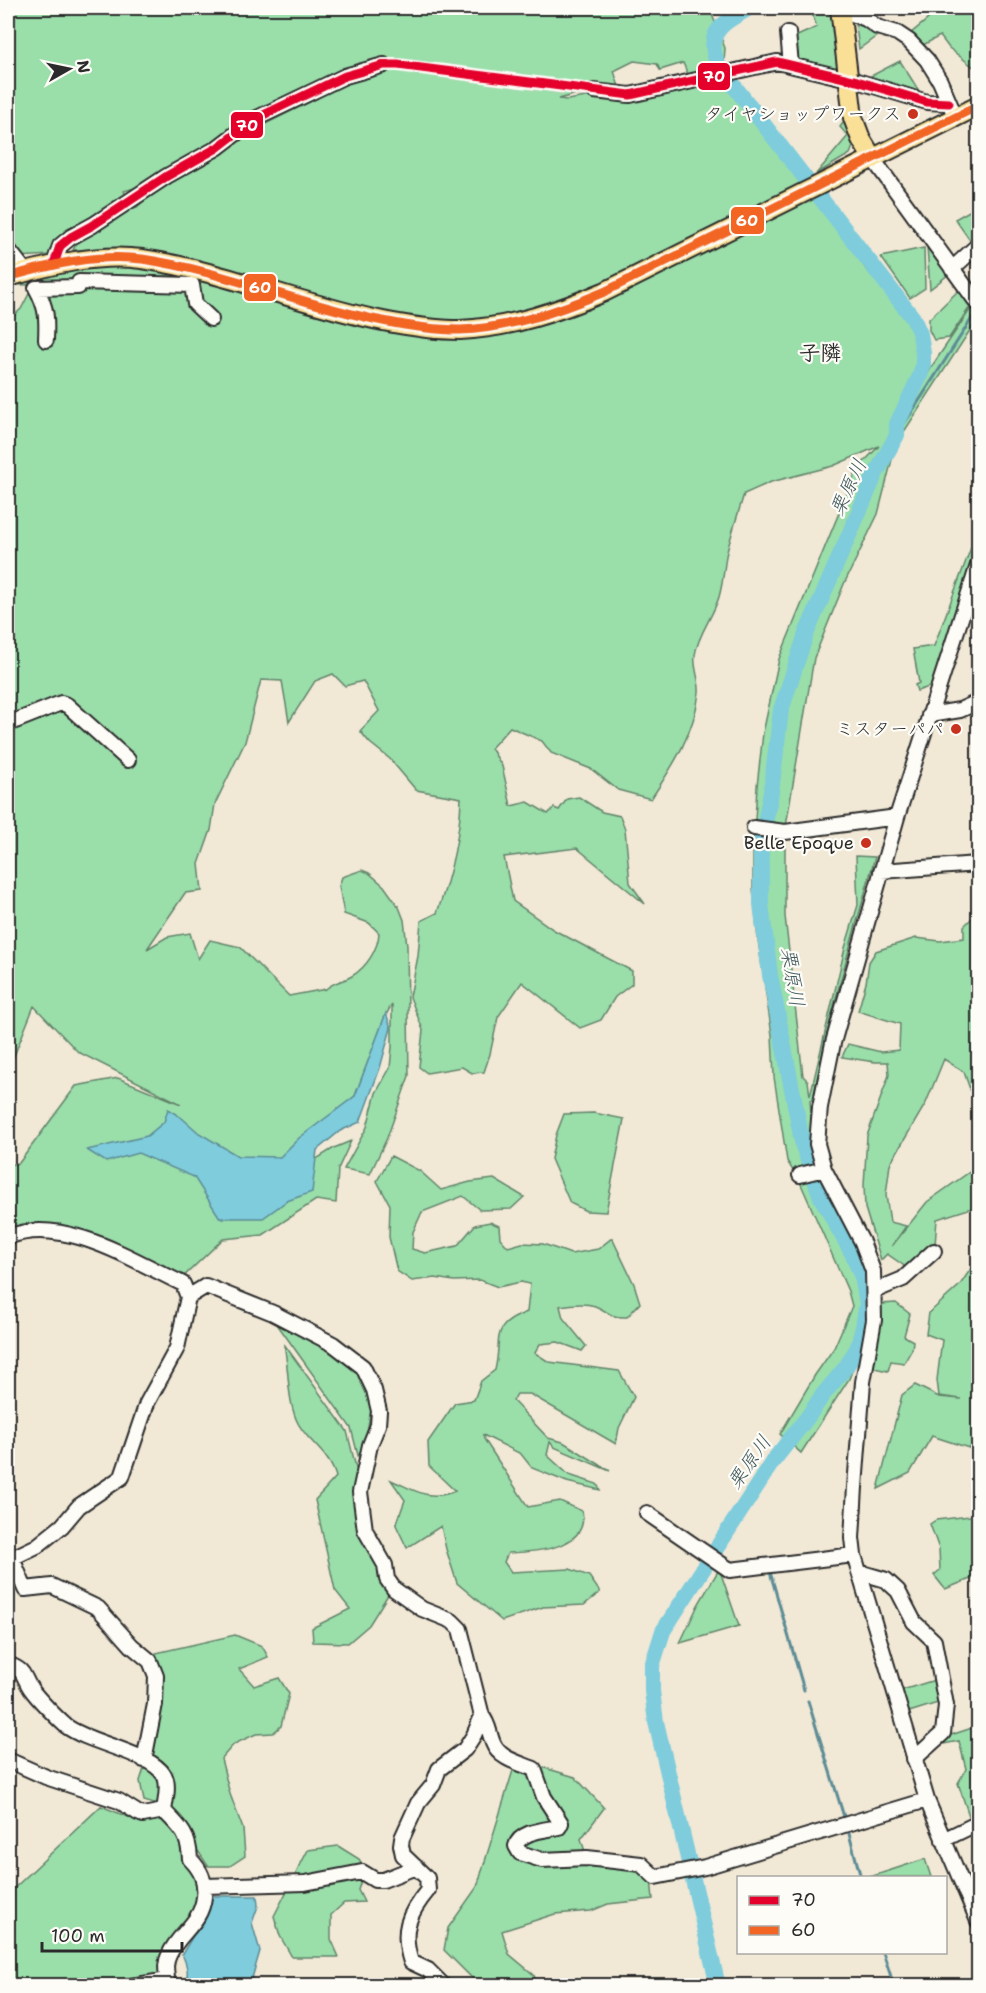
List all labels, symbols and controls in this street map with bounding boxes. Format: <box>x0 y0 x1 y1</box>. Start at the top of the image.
north arrow <box>39 39 99 99</box>
text: N <box>72 59 95 75</box>
line badge: 70 <box>697 62 731 91</box>
text: 70 <box>703 66 725 87</box>
place label: タイヤショップワークス <box>705 102 901 126</box>
marker: タイヤショップワークス <box>906 107 920 121</box>
line badge: 70 <box>230 111 264 139</box>
text: 70 <box>236 115 258 136</box>
line badge: 60 <box>730 206 765 235</box>
text: 60 <box>736 210 758 231</box>
line badge: 60 <box>243 273 277 302</box>
text: 60 <box>249 277 271 298</box>
district label: 子隣 <box>799 339 841 367</box>
water label: 栗原川 <box>824 454 872 520</box>
place label: ミスターパパ <box>836 717 944 741</box>
marker: ミスターパパ <box>949 722 963 736</box>
place label: Belle Epoque <box>744 831 854 855</box>
marker: Belle Epoque <box>859 836 873 850</box>
water label: 栗原川 <box>775 945 811 1009</box>
water label: 栗原川 <box>721 1430 777 1494</box>
legend <box>737 1876 947 1954</box>
text: 70 <box>791 1888 816 1912</box>
scale bar <box>42 1915 182 1953</box>
text: 60 <box>791 1918 816 1942</box>
text: 100 m <box>51 1924 105 1948</box>

